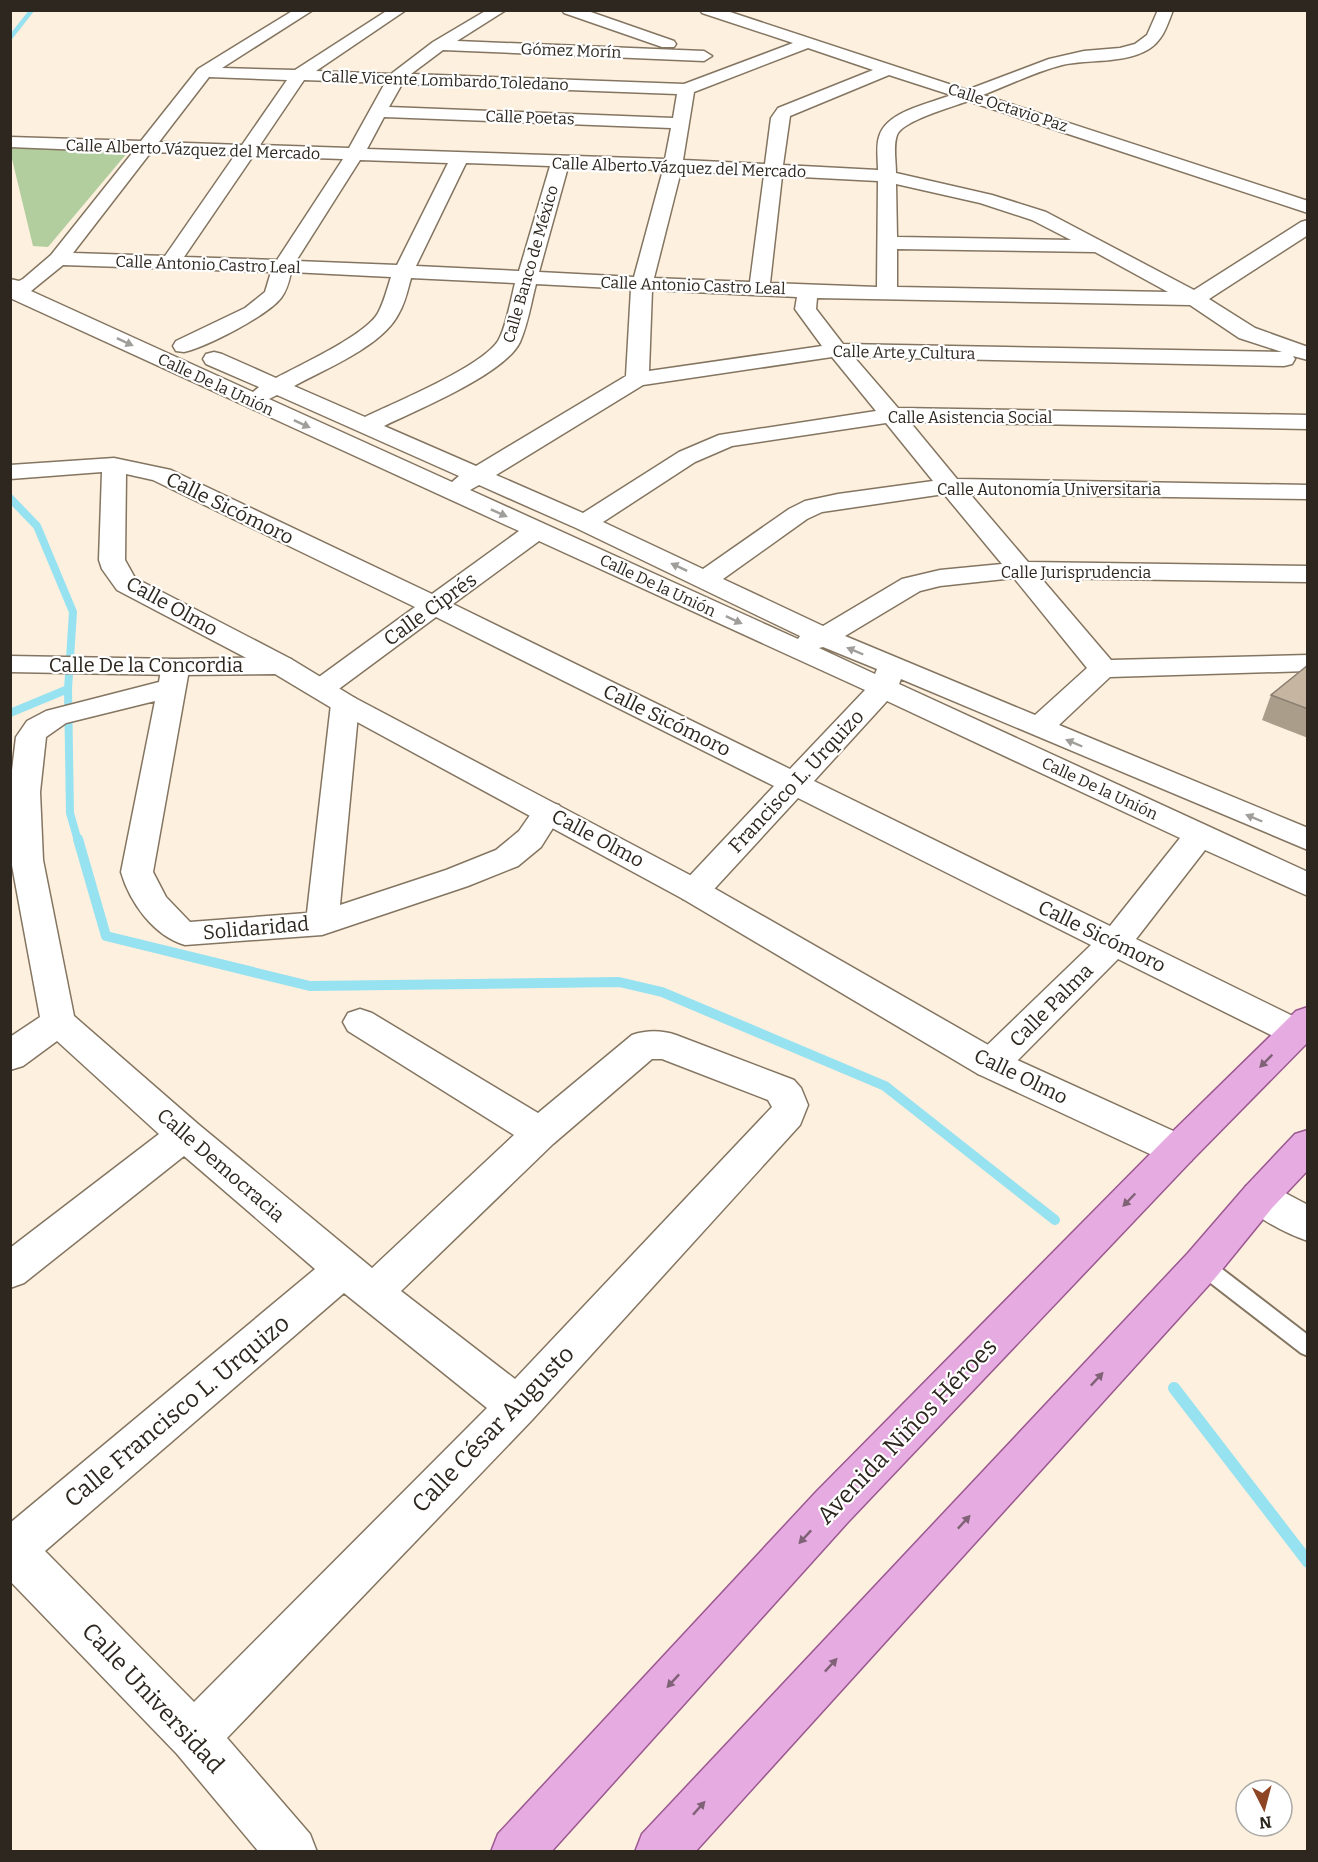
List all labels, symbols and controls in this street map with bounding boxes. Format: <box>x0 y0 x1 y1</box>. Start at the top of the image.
street label: Gómez Morín <box>520 39 622 62</box>
street label: Calle Vicente Lombardo Toledano <box>321 67 569 94</box>
street label: Calle Octavio Paz <box>946 79 1070 136</box>
street label: Calle Poetas <box>485 106 575 129</box>
street label: Calle Alberto Vázquez del Mercado <box>65 136 321 163</box>
street label: Calle Alberto Vázquez del Mercado <box>551 154 807 181</box>
street label: Calle Banco de México <box>499 183 562 345</box>
street label: Calle Antonio Castro Leal <box>115 252 301 277</box>
street label: Calle Antonio Castro Leal <box>600 273 786 298</box>
one-way arrow <box>116 338 134 348</box>
street label: Calle Arte y Cultura <box>833 342 976 363</box>
street label: Calle De la Unión <box>155 349 277 420</box>
street label: Calle Asistencia Social <box>888 408 1053 427</box>
one-way arrow <box>294 419 311 428</box>
street label: Calle Sicómoro <box>162 467 298 549</box>
street label: Calle Autonomía Universitaria <box>937 480 1161 499</box>
one-way arrow <box>490 508 508 518</box>
street label: Calle De la Unión <box>597 550 719 621</box>
one-way arrow <box>671 562 688 571</box>
street label: Calle Jurisprudencia <box>1001 563 1151 582</box>
street label: Calle Ciprés <box>379 567 481 651</box>
street label: Calle Olmo <box>122 571 222 641</box>
one-way arrow <box>725 615 742 624</box>
one-way arrow <box>847 646 864 655</box>
street label: Calle De la Concordia <box>49 653 243 677</box>
street label: Calle Sicómoro <box>599 679 735 761</box>
street label: Francisco L. Urquizo <box>723 704 869 858</box>
one-way arrow <box>1064 738 1082 748</box>
street label: Calle De la Unión <box>1039 753 1161 824</box>
street label: Calle Olmo <box>548 804 648 872</box>
one-way arrow <box>1244 813 1262 823</box>
street label: Calle Sicómoro <box>1034 895 1170 977</box>
street label: Solidaridad <box>202 911 310 945</box>
street label: Calle Palma <box>1004 958 1098 1052</box>
street label: Calle Olmo <box>970 1043 1072 1109</box>
one-way arrow <box>1260 1054 1274 1068</box>
street label: Calle Democracia <box>152 1103 290 1227</box>
one-way arrow <box>1123 1193 1137 1207</box>
street label: Calle Francisco L. Urquizo <box>59 1309 295 1513</box>
street label: Avenida Niños Héroes <box>811 1332 1003 1530</box>
street label: Calle César Augusto <box>406 1340 580 1518</box>
one-way arrow <box>1090 1372 1103 1387</box>
one-way arrow <box>957 1514 971 1529</box>
one-way arrow <box>798 1530 812 1544</box>
street label: Calle Universidad <box>76 1617 230 1779</box>
one-way arrow <box>824 1657 838 1672</box>
one-way arrow <box>667 1673 680 1688</box>
north arrow <box>1234 1778 1294 1838</box>
one-way arrow <box>692 1801 705 1816</box>
text: N <box>1258 1812 1273 1833</box>

